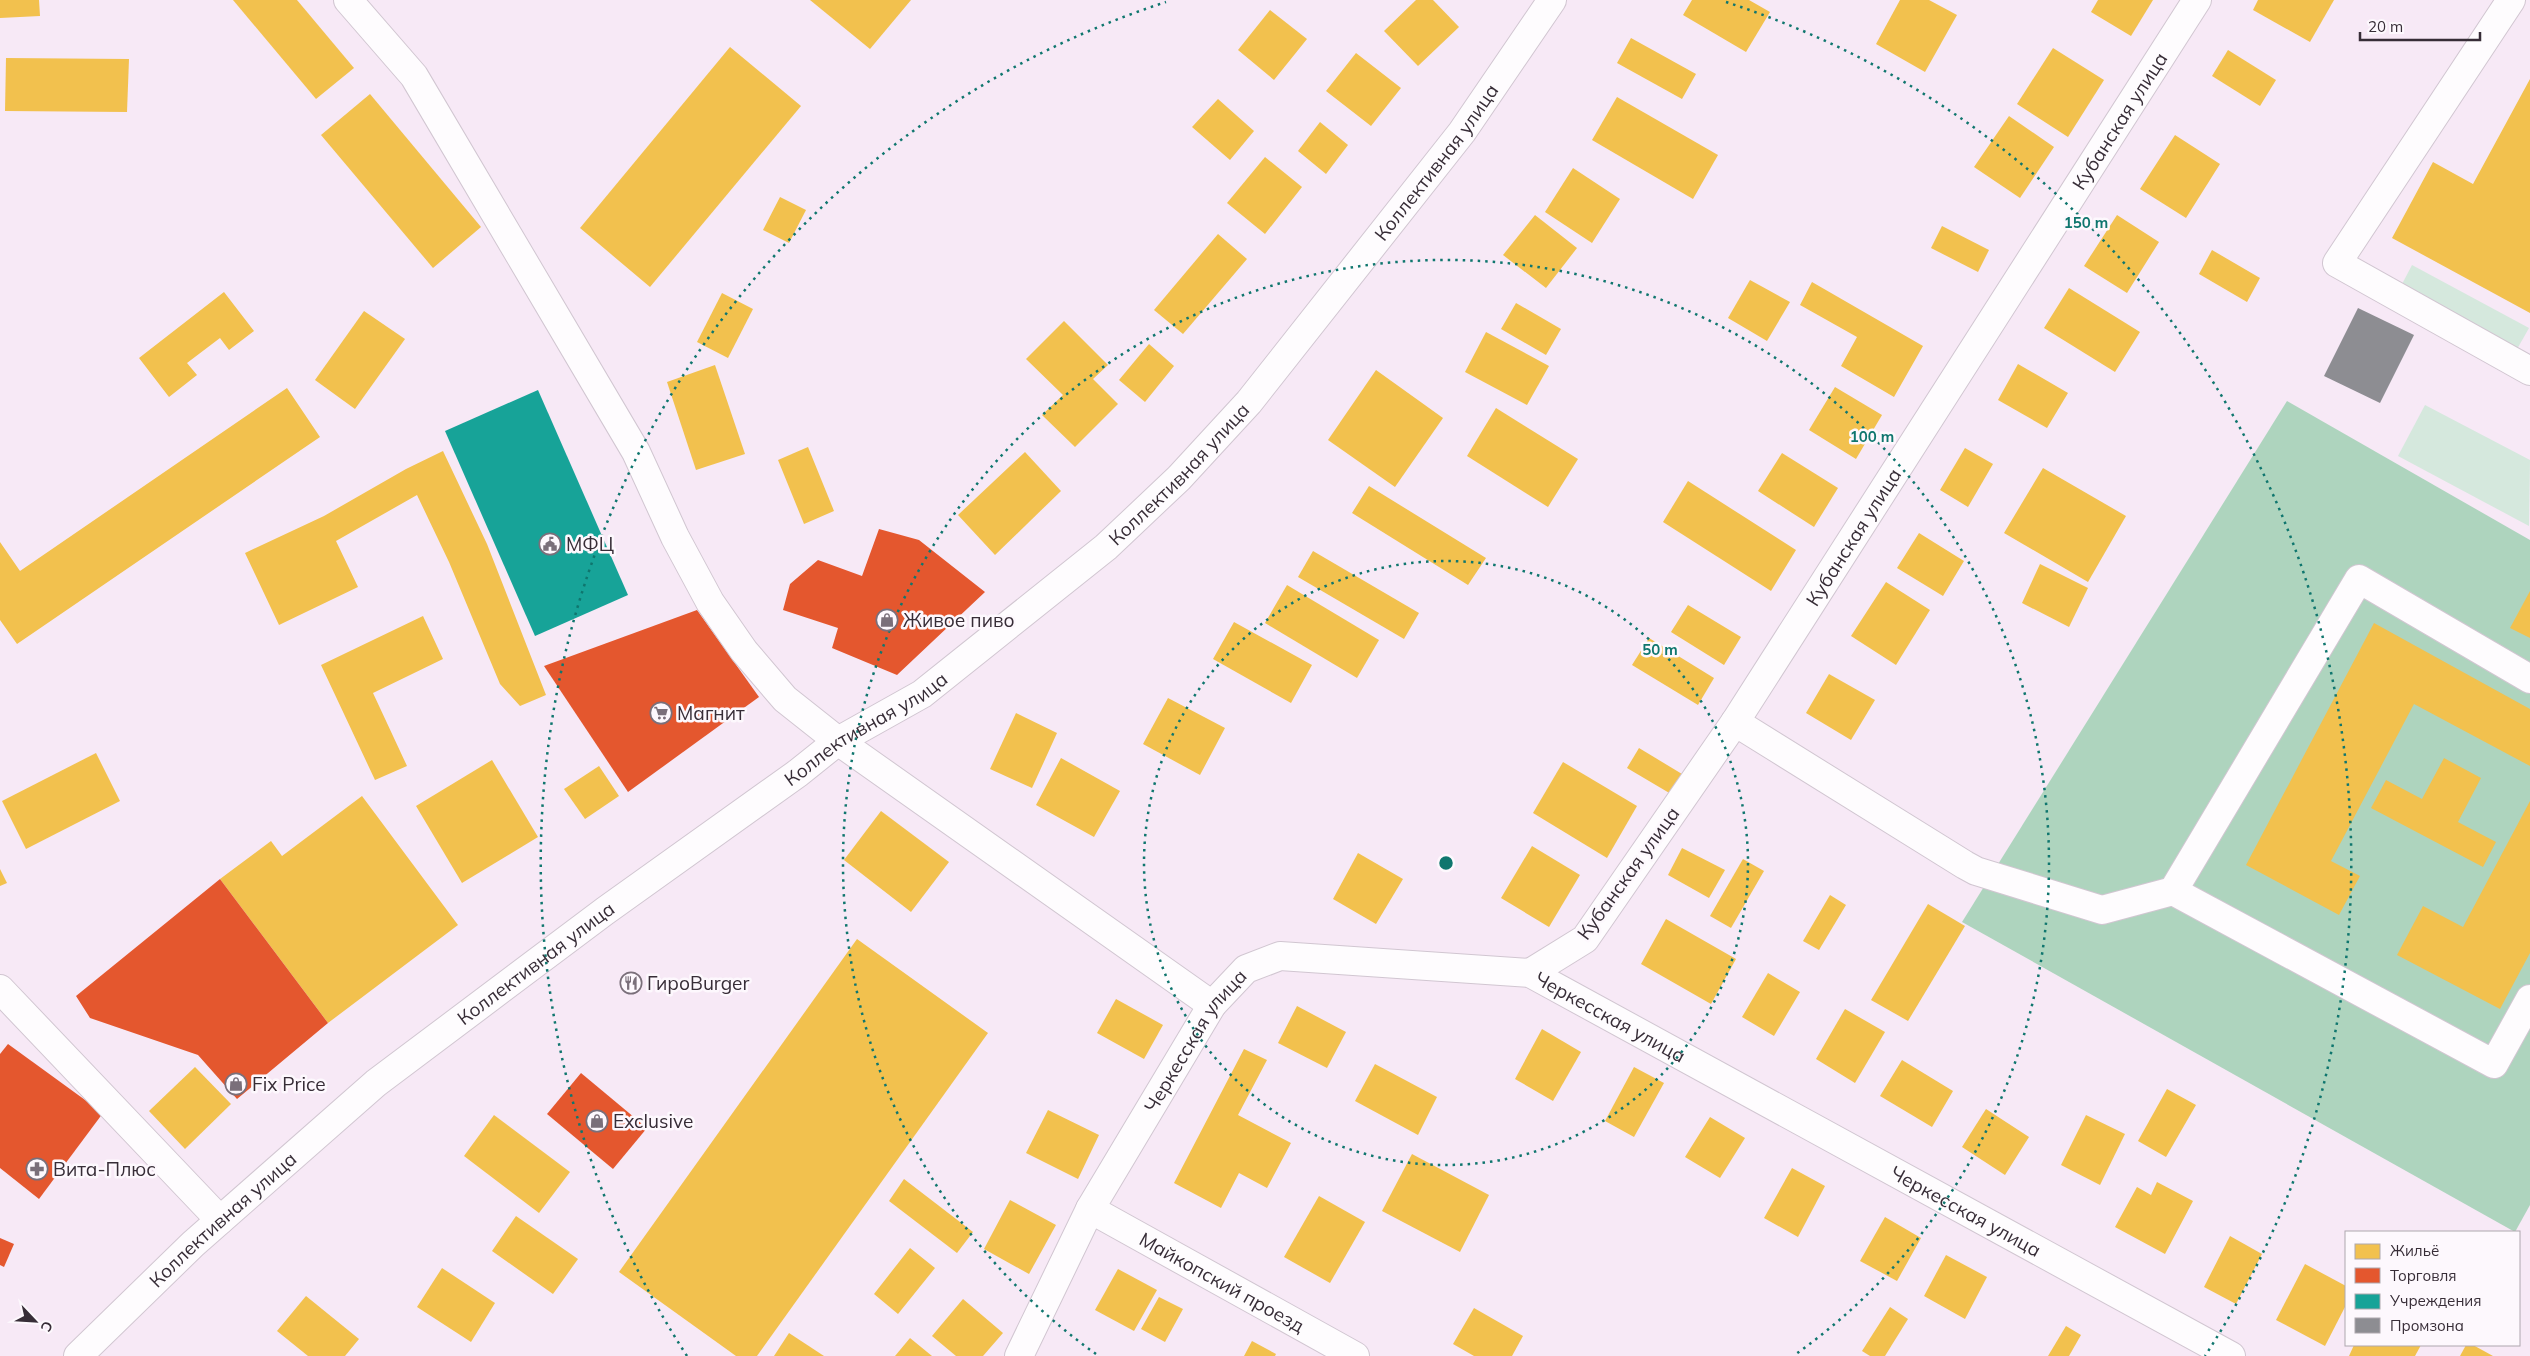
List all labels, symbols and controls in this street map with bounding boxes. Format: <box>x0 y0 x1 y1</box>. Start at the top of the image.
scale bar <box>2360 10 2480 42</box>
text: 20 m <box>2368 17 2403 36</box>
street label: Кубанская улица <box>2067 48 2172 194</box>
street label: Коллективная улица <box>1369 79 1503 245</box>
text: 150 m <box>2064 213 2108 232</box>
street label: Коллективная улица <box>1103 398 1254 550</box>
text: 100 m <box>1850 427 1894 446</box>
street label: Кубанская улица <box>1800 464 1906 610</box>
public building icon: МФЦ <box>538 532 562 556</box>
place label: МФЦ <box>566 532 614 556</box>
shop icon: Живое пиво <box>875 608 899 632</box>
place label: Живое пиво <box>903 608 1015 632</box>
text: 50 m <box>1642 640 1678 659</box>
street label: Коллективная улица <box>779 667 952 791</box>
supermarket icon: Магнит <box>649 701 673 725</box>
place label: Магнит <box>677 701 745 725</box>
street label: Кубанская улица <box>1572 802 1684 944</box>
centre of rings <box>1437 854 1455 872</box>
street label: Коллективная улица <box>452 896 619 1030</box>
street label: Черкесская улица <box>1139 964 1252 1117</box>
street label: Черкесская улица <box>1531 966 1690 1068</box>
restaurant icon: ГироBurger <box>619 971 643 995</box>
place label: ГироBurger <box>647 971 749 995</box>
shop icon: Fix Price <box>224 1072 248 1096</box>
place label: Fix Price <box>252 1072 325 1096</box>
shop icon: Exclusive <box>585 1109 609 1133</box>
place label: Exclusive <box>613 1109 693 1133</box>
street label: Коллективная улица <box>144 1147 301 1292</box>
pharmacy icon: Вита-Плюс <box>25 1157 49 1181</box>
place label: Вита-Плюс <box>53 1157 156 1181</box>
street label: Черкесская улица <box>1886 1160 2045 1262</box>
street label: Майкопский проезд <box>1135 1227 1309 1338</box>
legend <box>2345 1231 2520 1346</box>
text: Жильё <box>2390 1241 2439 1260</box>
text: Торговля <box>2390 1266 2457 1285</box>
text: Учреждения <box>2389 1291 2482 1310</box>
north arrow <box>10 1296 60 1346</box>
text: Промзона <box>2390 1316 2464 1335</box>
text: С <box>37 1318 57 1335</box>

